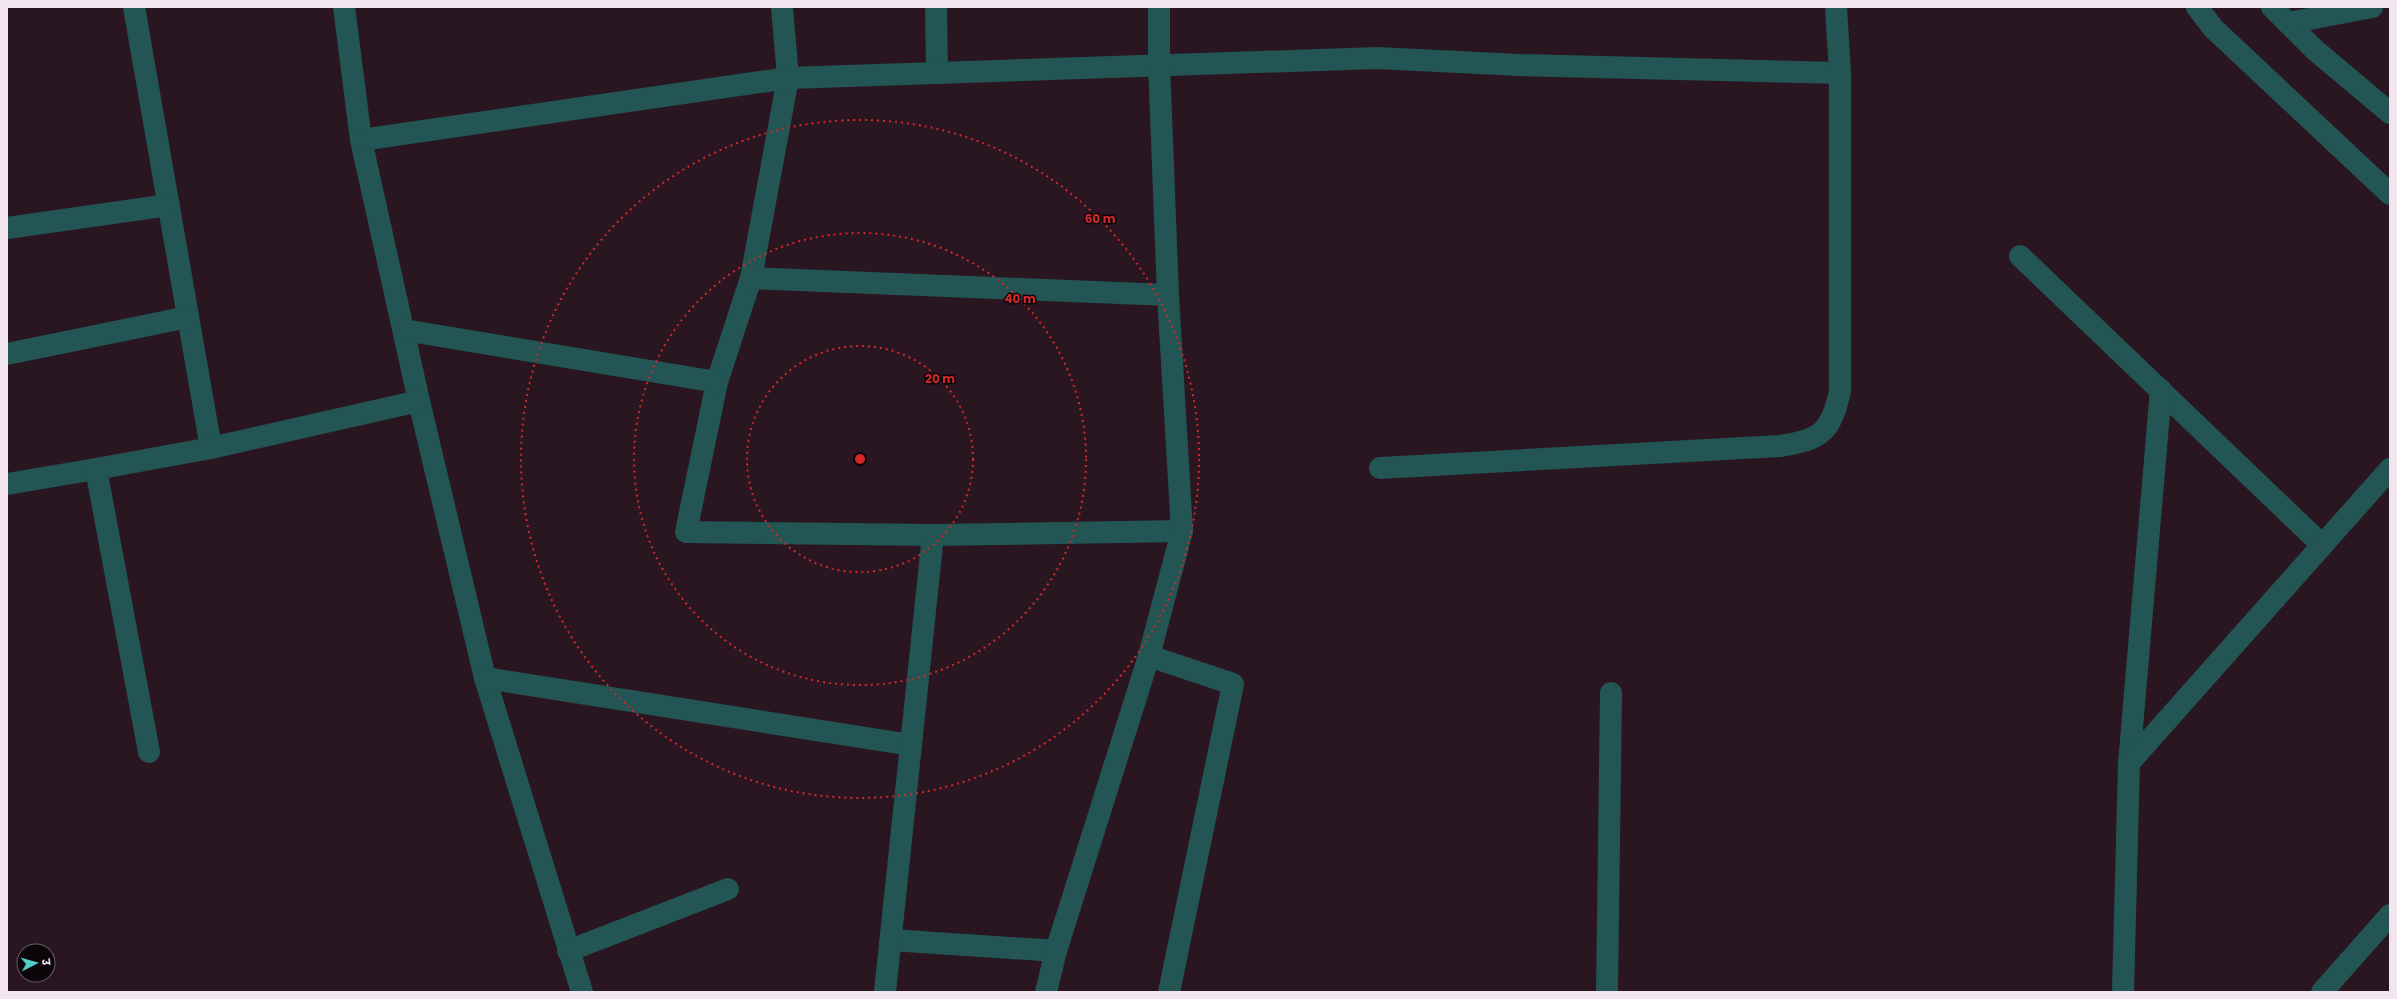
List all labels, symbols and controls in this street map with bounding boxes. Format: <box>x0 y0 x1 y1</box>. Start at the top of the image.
text: 60 m <box>1085 210 1116 227</box>
text: 40 m <box>1004 290 1036 307</box>
text: 20 m <box>925 370 955 387</box>
centre of rings <box>853 452 867 466</box>
north arrow <box>16 943 56 983</box>
text: उ <box>38 957 54 967</box>

